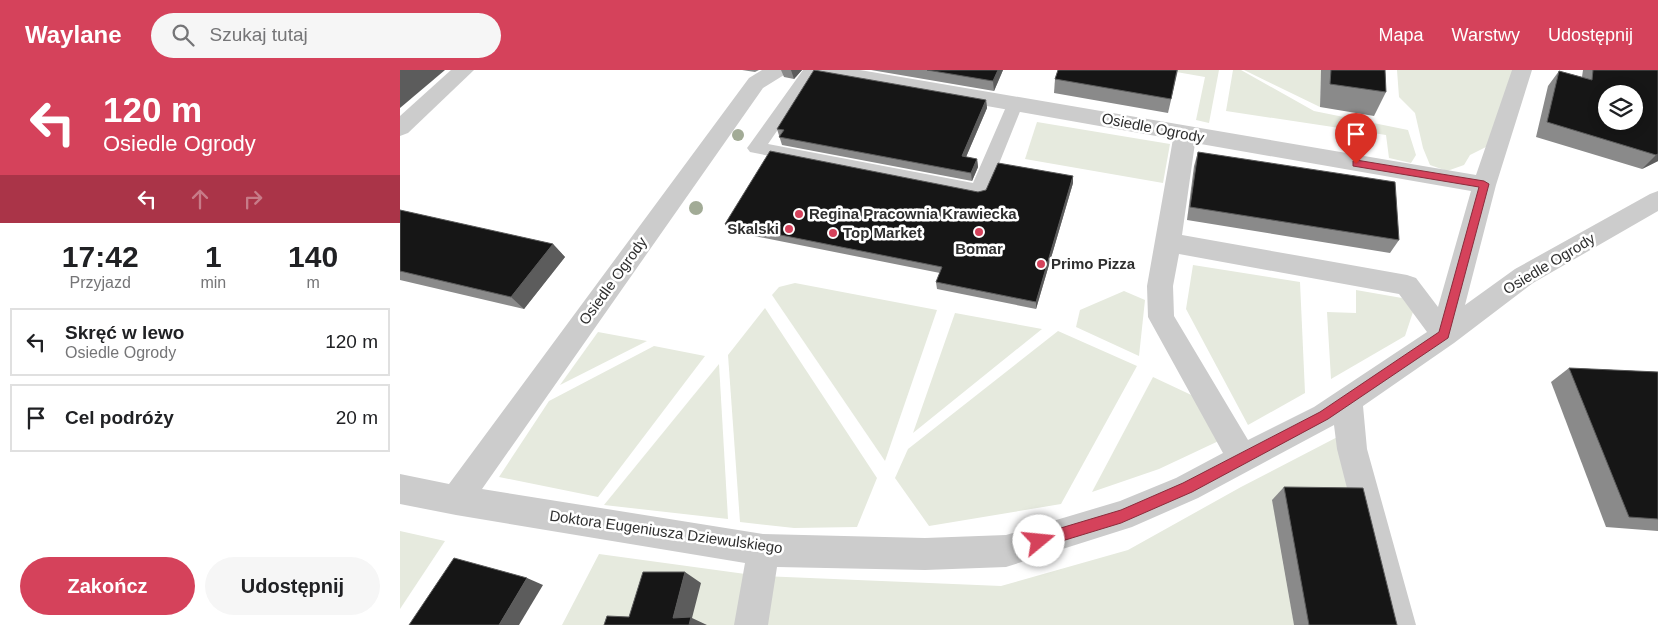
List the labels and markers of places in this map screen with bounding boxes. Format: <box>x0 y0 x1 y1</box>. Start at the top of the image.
pin <box>1335 113 1377 164</box>
place label: Regina Pracownia Krawiecka <box>809 205 1017 222</box>
marker: Regina Pracownia Krawiecka <box>793 208 805 220</box>
place label: Skalski <box>727 220 779 237</box>
marker: Skalski <box>783 223 795 235</box>
place label: Top Market <box>843 224 922 241</box>
marker: Bomar <box>973 226 985 238</box>
marker: Top Market <box>827 227 839 239</box>
place label: Bomar <box>955 240 1003 257</box>
place label: Primo Pizza <box>1051 255 1136 272</box>
marker: Primo Pizza <box>1035 258 1047 270</box>

